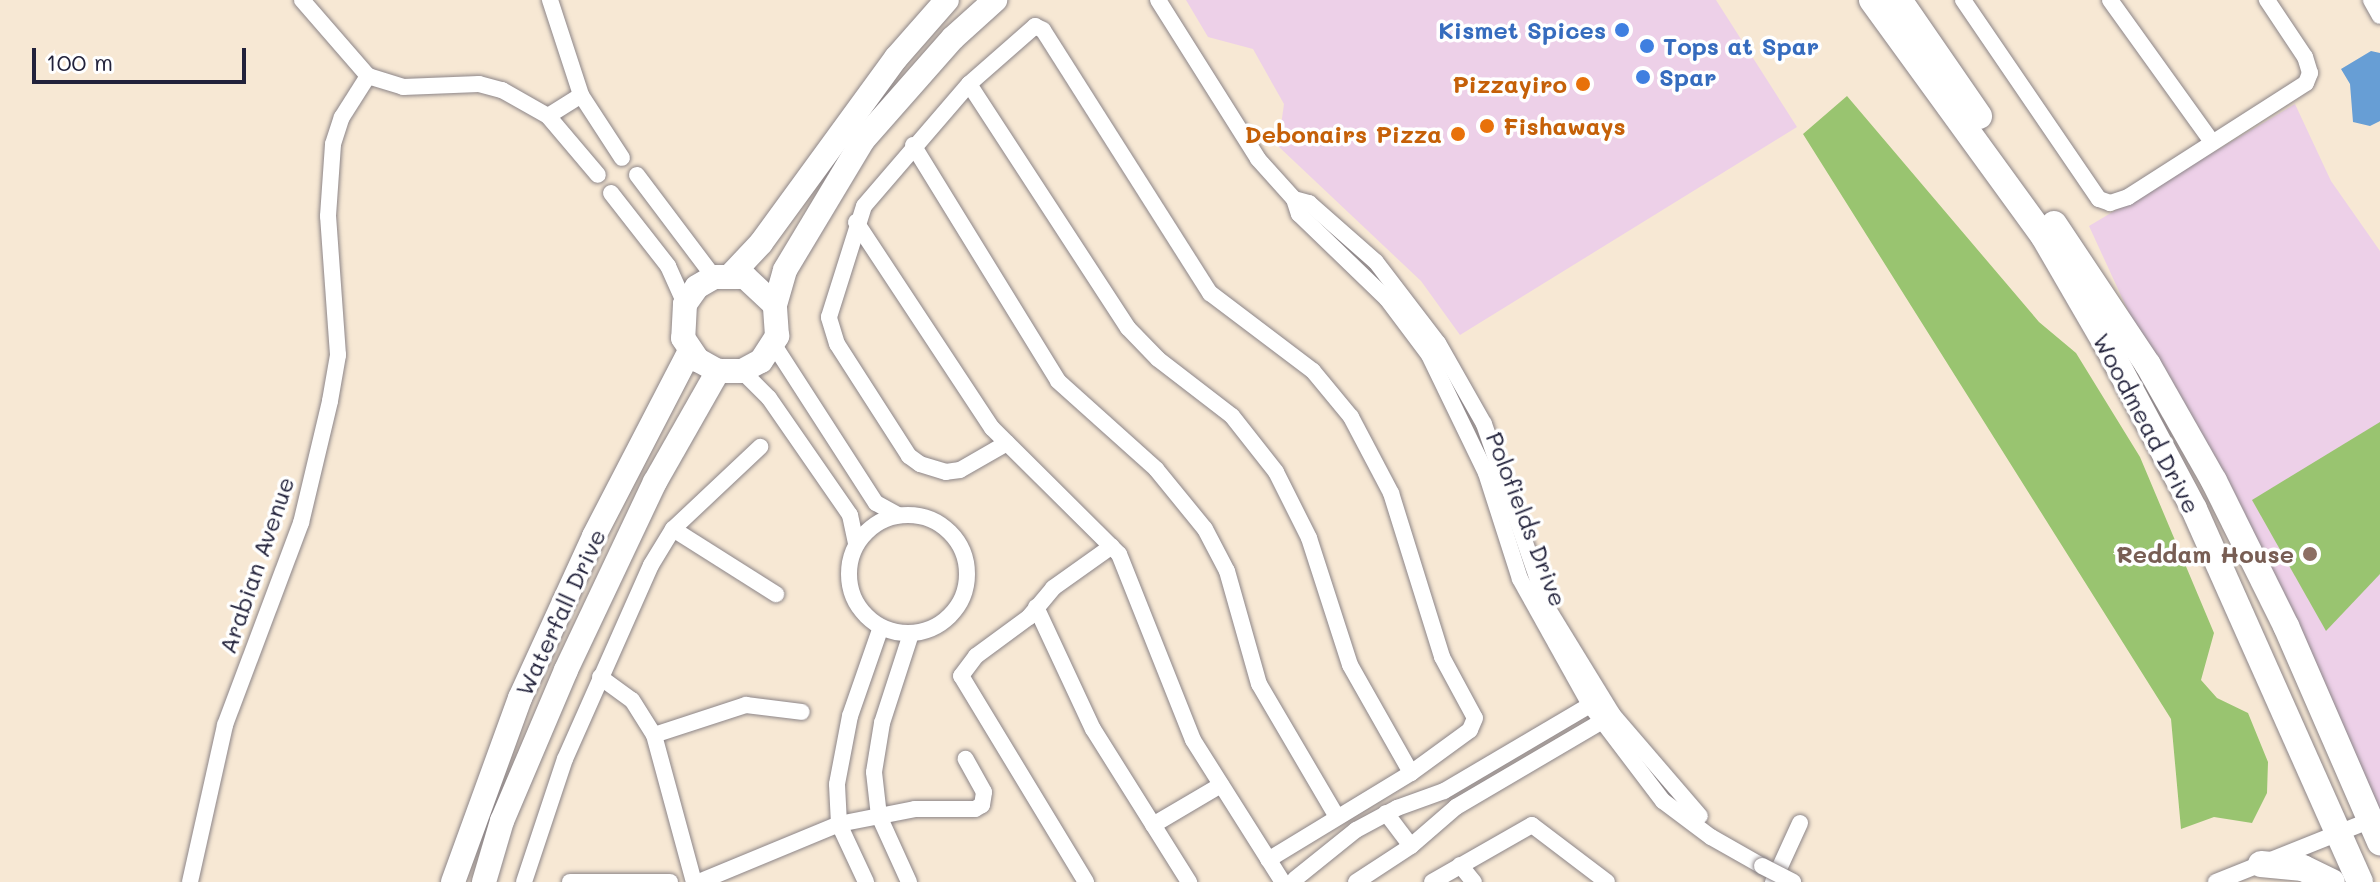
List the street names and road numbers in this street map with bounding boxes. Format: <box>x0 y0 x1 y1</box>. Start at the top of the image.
street label: Woodmead Drive <box>2087 328 2207 518</box>
street label: Polofields Drive <box>1480 428 1574 610</box>
street label: Arabian Avenue <box>212 473 300 657</box>
street label: Waterfall Drive <box>509 524 611 700</box>

